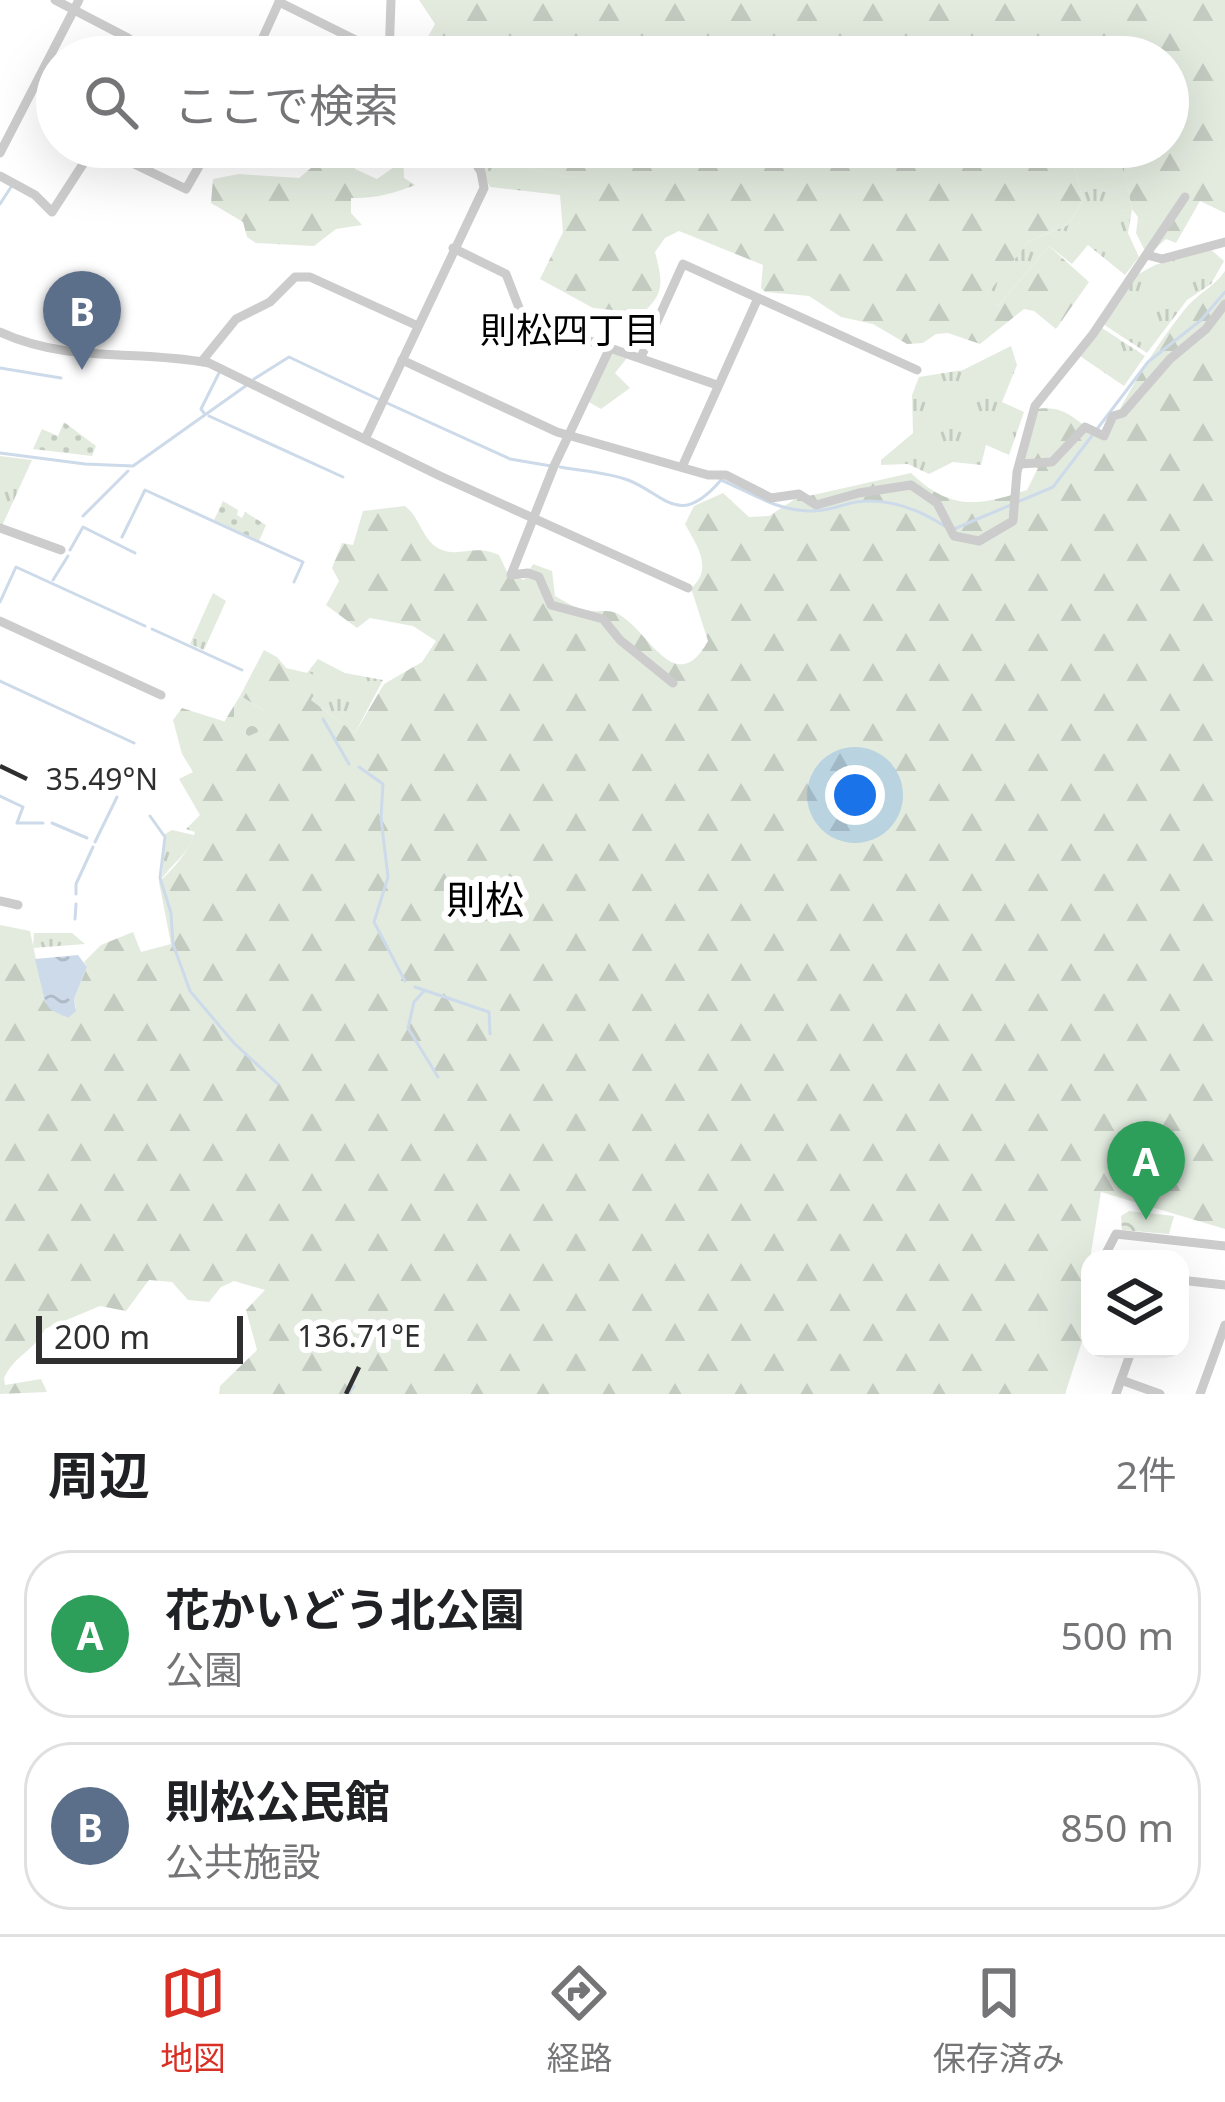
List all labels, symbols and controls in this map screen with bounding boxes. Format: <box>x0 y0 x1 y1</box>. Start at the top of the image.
search box <box>36 36 1189 168</box>
icon: search <box>78 69 144 135</box>
text: ここで検索 <box>174 74 399 135</box>
pin: B <box>43 271 121 370</box>
district label: 則松四丁目 <box>480 305 660 354</box>
text: 35.49°N <box>46 758 158 799</box>
your location <box>825 765 885 825</box>
district label: 則松 <box>446 872 524 925</box>
pin: A <box>1107 1121 1185 1220</box>
map controls <box>1081 1250 1189 1358</box>
button: layers <box>1081 1250 1189 1358</box>
scale bar <box>36 1310 243 1363</box>
text: 200 m <box>54 1314 150 1359</box>
text: 136.71°E <box>297 1315 421 1356</box>
text: 周辺 <box>48 1439 150 1509</box>
text: 2件 <box>1116 1447 1177 1500</box>
text: 花かいどう北公園 <box>165 1578 525 1639</box>
text: A <box>77 1608 104 1661</box>
text: 500 m <box>1060 1608 1174 1661</box>
text: 公園 <box>165 1642 243 1695</box>
text: 則松公民館 <box>165 1770 390 1831</box>
text: B <box>77 1800 103 1853</box>
text: 850 m <box>1060 1800 1174 1853</box>
text: 公共施設 <box>165 1834 321 1887</box>
tab: 地図 <box>160 1960 226 2080</box>
tab: 経路 <box>546 1960 612 2080</box>
tab: 保存済み <box>933 1960 1065 2080</box>

